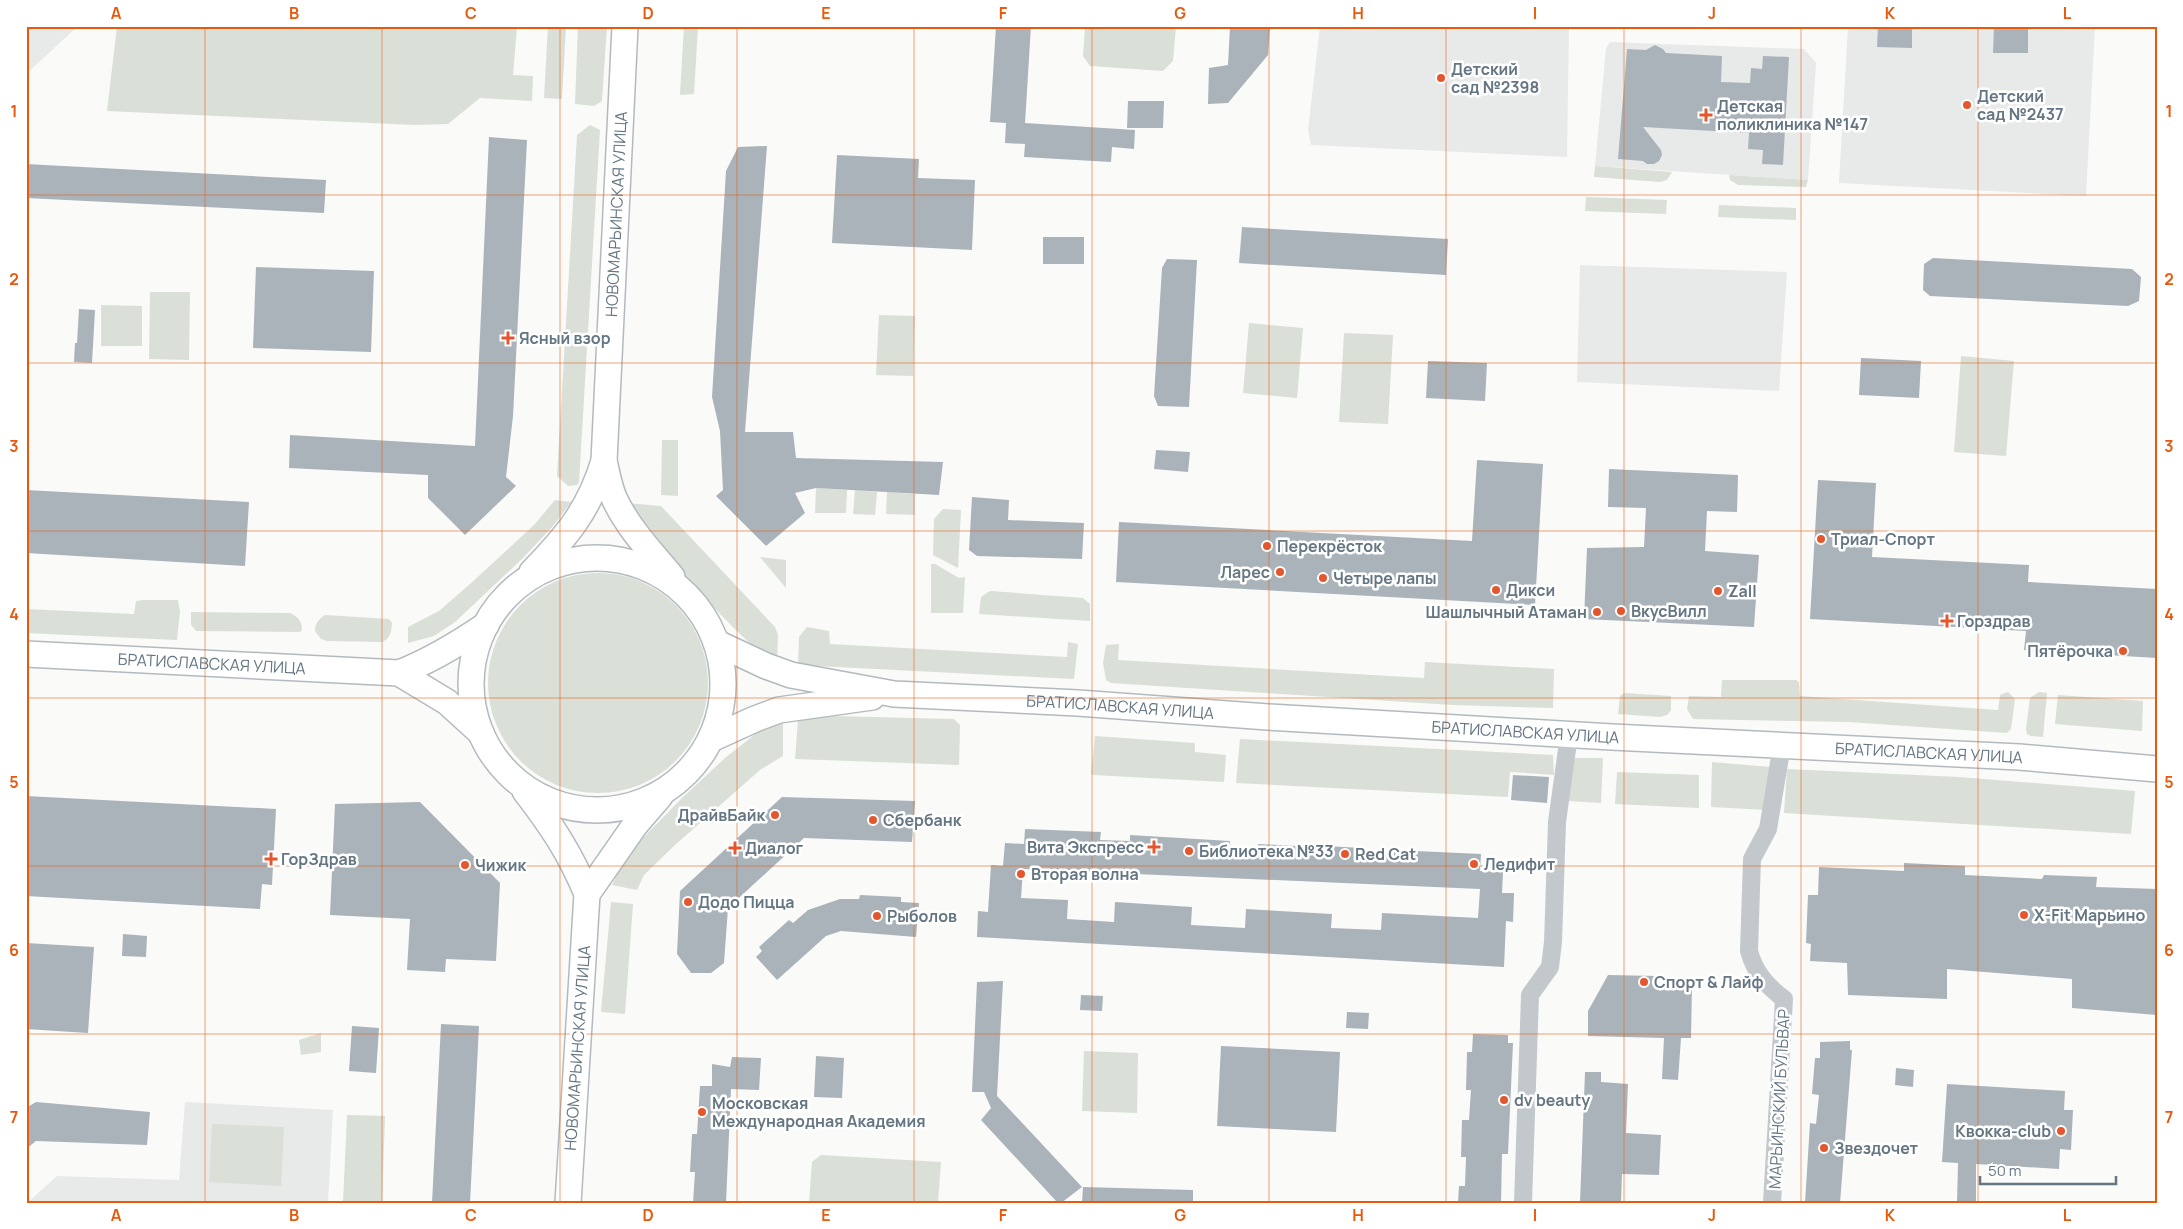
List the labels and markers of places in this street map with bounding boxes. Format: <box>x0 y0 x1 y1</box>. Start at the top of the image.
place label: Детский сад №2398 <box>1451 58 1539 98</box>
marker: Детский сад №2398 <box>1435 72 1447 84</box>
place label: Детский сад №2437 <box>1977 85 2064 125</box>
place label: Детская поликлиника №147 <box>1717 95 1868 135</box>
marker: Детский сад №2437 <box>1961 99 1973 111</box>
marker: Детская поликлиника №147 <box>1699 108 1713 122</box>
place label: Ясный взор <box>519 327 611 349</box>
marker: Ясный взор <box>501 331 515 345</box>
place label: Триал-Спорт <box>1831 528 1935 550</box>
marker: Триал-Спорт <box>1815 533 1827 545</box>
place label: Перекрёсток <box>1277 535 1382 557</box>
marker: Перекрёсток <box>1261 540 1273 552</box>
place label: Ларес <box>1221 561 1270 583</box>
marker: Ларес <box>1274 566 1286 578</box>
place label: Четыре лапы <box>1333 567 1437 589</box>
marker: Четыре лапы <box>1317 572 1329 584</box>
place label: Дикси <box>1506 579 1555 601</box>
place label: Zall <box>1728 580 1757 602</box>
marker: Дикси <box>1490 584 1502 596</box>
marker: Zall <box>1712 585 1724 597</box>
place label: ВкусВилл <box>1631 600 1707 622</box>
place label: Шашлычный Атаман <box>1426 601 1587 623</box>
marker: ВкусВилл <box>1615 605 1627 617</box>
marker: Шашлычный Атаман <box>1591 606 1603 618</box>
place label: Горздрав <box>1957 610 2030 632</box>
marker: Горздрав <box>1941 615 1953 627</box>
place label: Пятёрочка <box>2027 640 2113 662</box>
marker: Пятёрочка <box>2117 645 2129 657</box>
place label: ДрайвБайк <box>677 804 765 826</box>
marker: ДрайвБайк <box>769 809 781 821</box>
place label: Сбербанк <box>883 809 962 831</box>
marker: Сбербанк <box>867 814 879 826</box>
place label: Вита Экспресс <box>1027 836 1144 858</box>
place label: Диалог <box>745 837 804 859</box>
place label: Библиотека №33 <box>1199 840 1334 862</box>
marker: Вита Экспресс <box>1148 841 1160 853</box>
marker: Диалог <box>729 842 741 854</box>
place label: Red Cat <box>1355 843 1416 865</box>
marker: Библиотека №33 <box>1183 845 1195 857</box>
place label: ГорЗдрав <box>281 848 357 870</box>
marker: Red Cat <box>1339 848 1351 860</box>
marker: ГорЗдрав <box>265 853 277 865</box>
place label: Ледифит <box>1484 853 1556 875</box>
place label: Чижик <box>475 854 527 876</box>
marker: Ледифит <box>1468 858 1480 870</box>
marker: Чижик <box>459 859 471 871</box>
place label: Вторая волна <box>1031 863 1139 885</box>
marker: Вторая волна <box>1015 868 1027 880</box>
place label: Додо Пицца <box>698 891 795 913</box>
marker: Додо Пицца <box>682 896 694 908</box>
place label: X-Fit Марьино <box>2034 904 2145 926</box>
place label: Рыболов <box>887 905 957 927</box>
marker: X-Fit Марьино <box>2018 909 2030 921</box>
marker: Рыболов <box>871 910 883 922</box>
place label: Спорт & Лайф <box>1654 971 1763 993</box>
marker: Спорт & Лайф <box>1638 976 1650 988</box>
place label: dv beauty <box>1514 1089 1590 1111</box>
place label: Московская Международная Академия <box>712 1092 926 1132</box>
marker: dv beauty <box>1498 1094 1510 1106</box>
marker: Московская Международная Академия <box>696 1106 708 1118</box>
place label: Квокка-club <box>1955 1120 2051 1142</box>
marker: Квокка-club <box>2055 1125 2067 1137</box>
place label: Звездочет <box>1834 1137 1919 1159</box>
marker: Звездочет <box>1818 1142 1830 1154</box>

